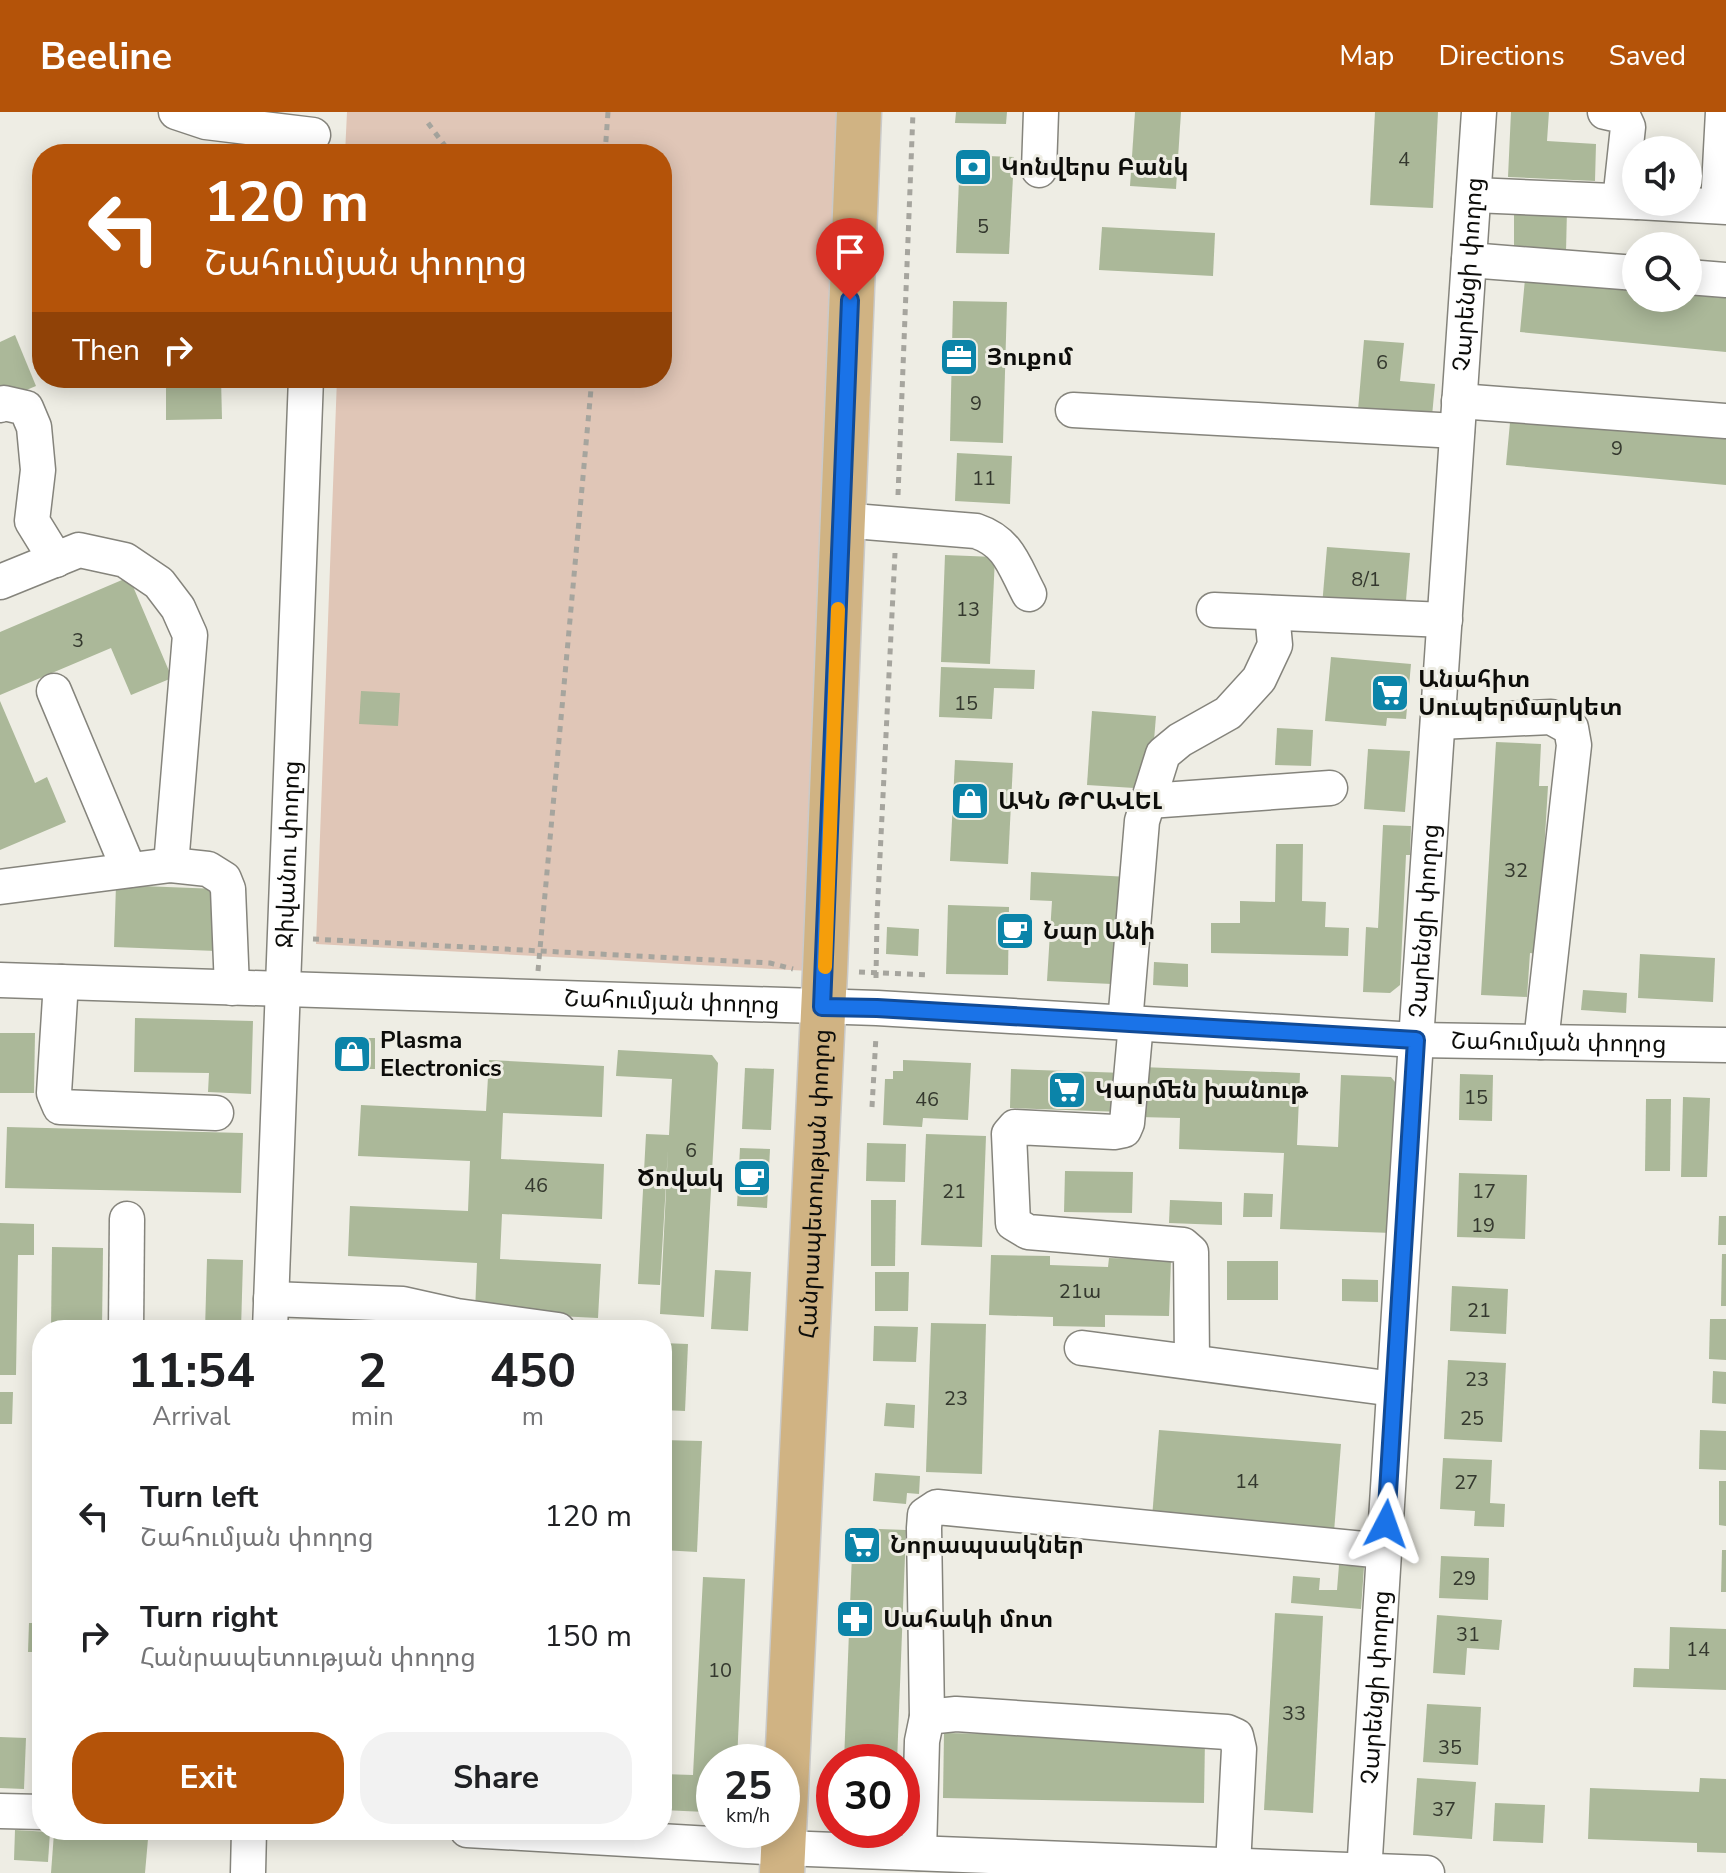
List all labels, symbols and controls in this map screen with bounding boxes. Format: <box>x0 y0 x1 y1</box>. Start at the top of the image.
text: Beeline <box>40 31 172 82</box>
text: Map <box>1339 37 1394 75</box>
text: Directions <box>1438 37 1565 75</box>
text: Saved <box>1609 37 1686 75</box>
map controls <box>1622 136 1702 312</box>
button: sound <box>1622 136 1702 216</box>
bank icon: Կոնվերս Բանկ <box>952 146 994 188</box>
house number: 4 <box>1398 146 1410 173</box>
place label: Կոնվերս Բանկ <box>1001 151 1189 183</box>
text: 120 m <box>204 164 369 241</box>
icon: left <box>72 176 176 280</box>
street label: Չարենցի փողոց <box>1445 176 1491 372</box>
house number: 5 <box>977 213 989 240</box>
pin <box>816 218 884 300</box>
icon: arrive <box>828 230 872 274</box>
button: search <box>1622 232 1702 312</box>
text: Շահումյան փողոց <box>204 239 527 288</box>
icon: right <box>156 328 200 372</box>
text: Then <box>72 330 140 371</box>
office icon: Յուքոմ <box>938 336 980 378</box>
place label: Յուքոմ <box>987 341 1073 373</box>
house number: 6 <box>1376 349 1388 376</box>
house number: 9 <box>970 390 982 417</box>
house number: 9 <box>1611 435 1623 462</box>
house number: 11 <box>972 465 996 492</box>
house number: 8/1 <box>1351 566 1381 593</box>
house number: 13 <box>956 596 980 623</box>
house number: 3 <box>72 627 84 654</box>
place label: Անահիտ Սուպերմարկետ <box>1418 663 1622 723</box>
supermarket icon: Անահիտ Սուպերմարկետ <box>1369 672 1411 714</box>
house number: 15 <box>954 690 978 717</box>
street label: Ջիվանու փողոց <box>268 760 308 949</box>
shop icon: ԱԿՆ ԹՐԱՎԵԼ <box>949 780 991 822</box>
place label: ԱԿՆ ԹՐԱՎԵԼ <box>998 785 1163 817</box>
street label: Չարենցի փողոց <box>1402 823 1447 1019</box>
house number: 32 <box>1504 857 1528 884</box>
cafe icon: Նար Անի <box>994 910 1036 952</box>
place label: Նար Անի <box>1043 915 1155 947</box>
street label: Շահումյան փողոց <box>563 982 780 1021</box>
place label: Plasma Electronics <box>380 1024 502 1084</box>
street label: Շահումյան փողոց <box>1450 1025 1667 1060</box>
street label: Հանրապետության փողոց <box>791 1028 838 1339</box>
shop icon: Plasma Electronics <box>331 1033 373 1075</box>
supermarket icon: Կարմեն խանութ <box>1046 1069 1088 1111</box>
place label: Կարմեն խանութ <box>1095 1074 1309 1106</box>
house number: 15 <box>1464 1084 1488 1111</box>
house number: 46 <box>915 1086 939 1113</box>
house number: 6 <box>685 1137 697 1164</box>
cafe icon: Ծովակ <box>731 1157 773 1199</box>
place label: Ծովակ <box>637 1162 724 1194</box>
house number: 46 <box>524 1172 548 1199</box>
house number: 21 <box>942 1178 966 1205</box>
house number: 17 <box>1472 1178 1496 1205</box>
house number: 19 <box>1471 1212 1495 1239</box>
house number: 21ա <box>1059 1278 1101 1305</box>
house number: 21 <box>1467 1297 1491 1324</box>
text: 11:54 <box>128 1338 255 1404</box>
text: 2 <box>358 1338 387 1404</box>
text: 450 <box>490 1338 576 1404</box>
house number: 23 <box>1465 1366 1489 1393</box>
house number: 23 <box>944 1385 968 1412</box>
text: Arrival <box>152 1399 231 1434</box>
text: min <box>351 1399 394 1434</box>
text: m <box>522 1399 544 1434</box>
house number: 25 <box>1460 1405 1484 1432</box>
house number: 14 <box>1235 1468 1259 1495</box>
house number: 27 <box>1454 1469 1478 1496</box>
text: Turn left <box>140 1477 258 1518</box>
position arrow <box>1344 1482 1428 1566</box>
icon: left <box>72 1494 116 1538</box>
text: 120 m <box>545 1496 632 1537</box>
text: Շահումյան փողոց <box>140 1520 374 1555</box>
supermarket icon: Նորապսակներ <box>841 1524 883 1566</box>
place label: Նորապսակներ <box>890 1529 1084 1561</box>
house number: 29 <box>1452 1565 1476 1592</box>
street label: Չարենցի փողոց <box>1354 1589 1398 1785</box>
text: Turn right <box>140 1597 278 1638</box>
pharmacy icon: Սահակի մոտ <box>834 1598 876 1640</box>
place label: Սահակի մոտ <box>883 1603 1053 1635</box>
icon: right <box>72 1614 116 1658</box>
text: 150 m <box>545 1616 632 1657</box>
house number: 31 <box>1456 1621 1480 1648</box>
house number: 14 <box>1686 1636 1710 1663</box>
text: Հանրապետության փողոց <box>140 1640 476 1675</box>
house number: 10 <box>708 1657 732 1684</box>
house number: 33 <box>1282 1700 1306 1727</box>
button: Exit <box>72 1732 344 1824</box>
button: Share <box>360 1732 632 1824</box>
house number: 35 <box>1438 1734 1462 1761</box>
speed limit sign: 30 <box>816 1744 920 1848</box>
text: 25 <box>724 1759 772 1813</box>
house number: 37 <box>1432 1796 1456 1823</box>
text: km/h <box>726 1802 770 1829</box>

